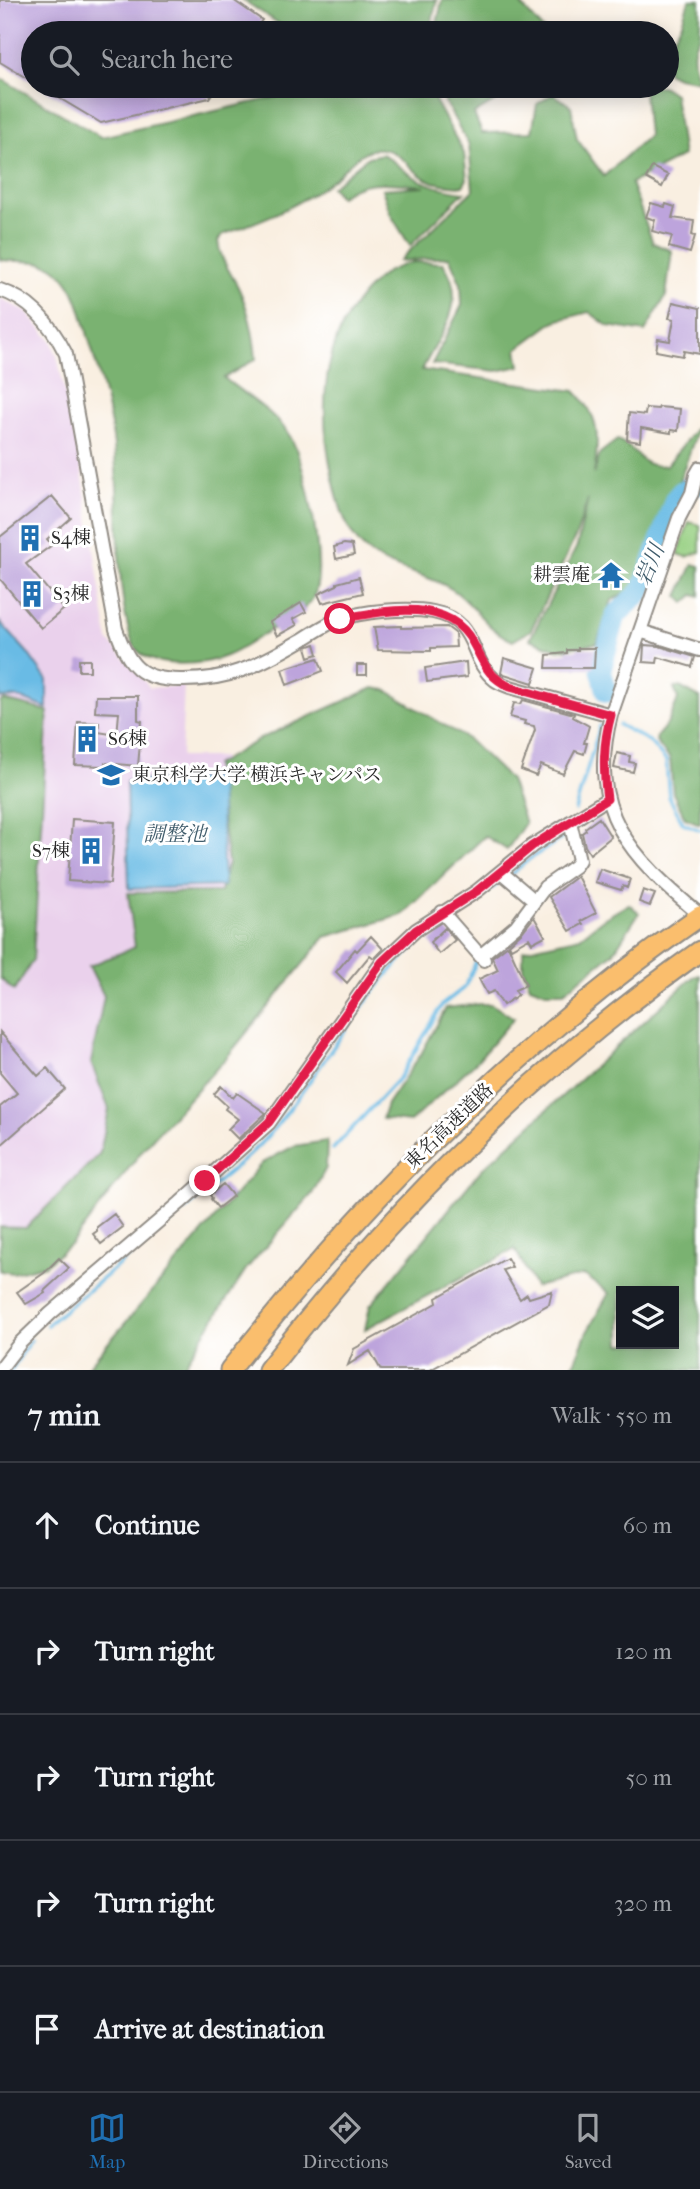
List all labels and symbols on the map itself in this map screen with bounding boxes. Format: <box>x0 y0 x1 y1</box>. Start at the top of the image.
building icon: S4棟 <box>15 523 45 553</box>
place label: S4棟 <box>51 527 91 549</box>
water label: 岩川 <box>631 539 670 589</box>
temple icon: 耕雲庵 <box>596 560 626 590</box>
place label: 耕雲庵 <box>533 564 590 586</box>
building icon: S3棟 <box>17 579 47 609</box>
place label: S3棟 <box>53 583 90 605</box>
route start <box>324 603 355 634</box>
building icon: S6棟 <box>72 724 102 754</box>
place label: S6棟 <box>108 728 147 750</box>
school or university icon: 東京科学大学 横浜キャンパス <box>96 760 126 790</box>
place label: 東京科学大学 横浜キャンパス <box>132 764 382 786</box>
water label: 調整池 <box>144 822 208 846</box>
building icon: S7棟 <box>76 836 106 866</box>
place label: S7棟 <box>32 840 70 862</box>
street label: 東名高速道路 <box>400 1078 498 1174</box>
route end <box>189 1165 220 1196</box>

